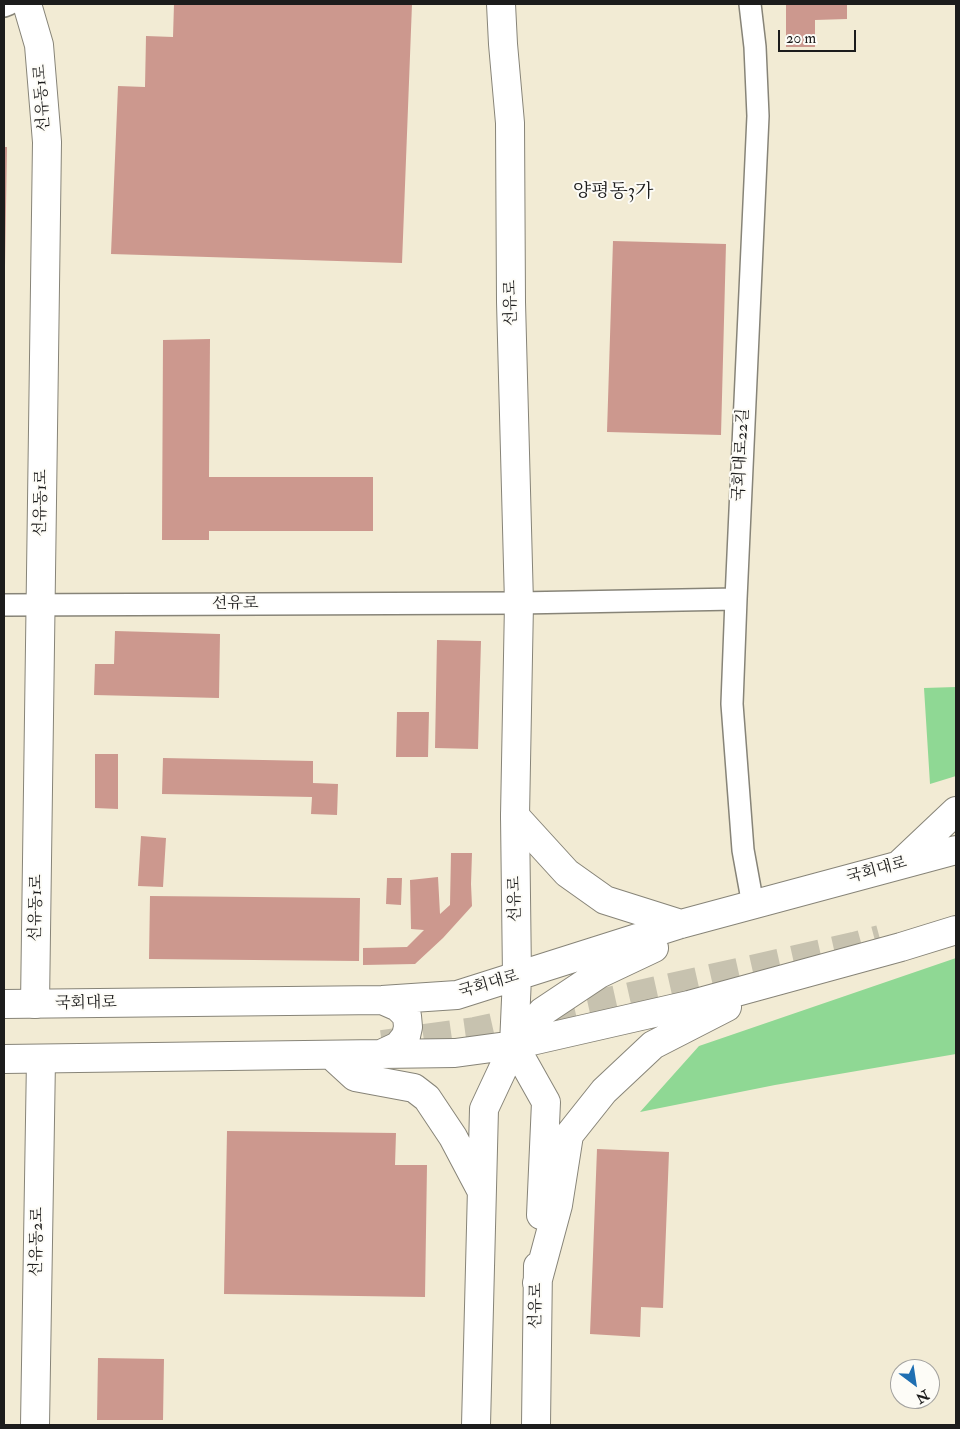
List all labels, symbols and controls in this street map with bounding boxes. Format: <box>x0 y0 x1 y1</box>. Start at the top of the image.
scale bar <box>780 20 858 52</box>
text: 20 m <box>786 29 816 48</box>
street label: 선유동1로 <box>31 64 55 132</box>
district label: 양평동3가 <box>573 182 653 204</box>
street label: 선유로 <box>502 280 522 326</box>
street label: 국회대로22길 <box>730 408 754 502</box>
street label: 선유동1로 <box>32 469 52 537</box>
street label: 선유로 <box>212 595 258 615</box>
street label: 국회대로 <box>845 854 909 888</box>
street label: 선유동1로 <box>27 874 47 942</box>
street label: 선유로 <box>506 876 526 922</box>
street label: 국회대로 <box>457 967 521 1003</box>
street label: 국회대로 <box>55 994 117 1014</box>
street label: 선유동2로 <box>28 1207 48 1277</box>
street label: 선유로 <box>527 1283 547 1329</box>
north arrow <box>890 1359 940 1409</box>
text: N <box>913 1386 932 1407</box>

